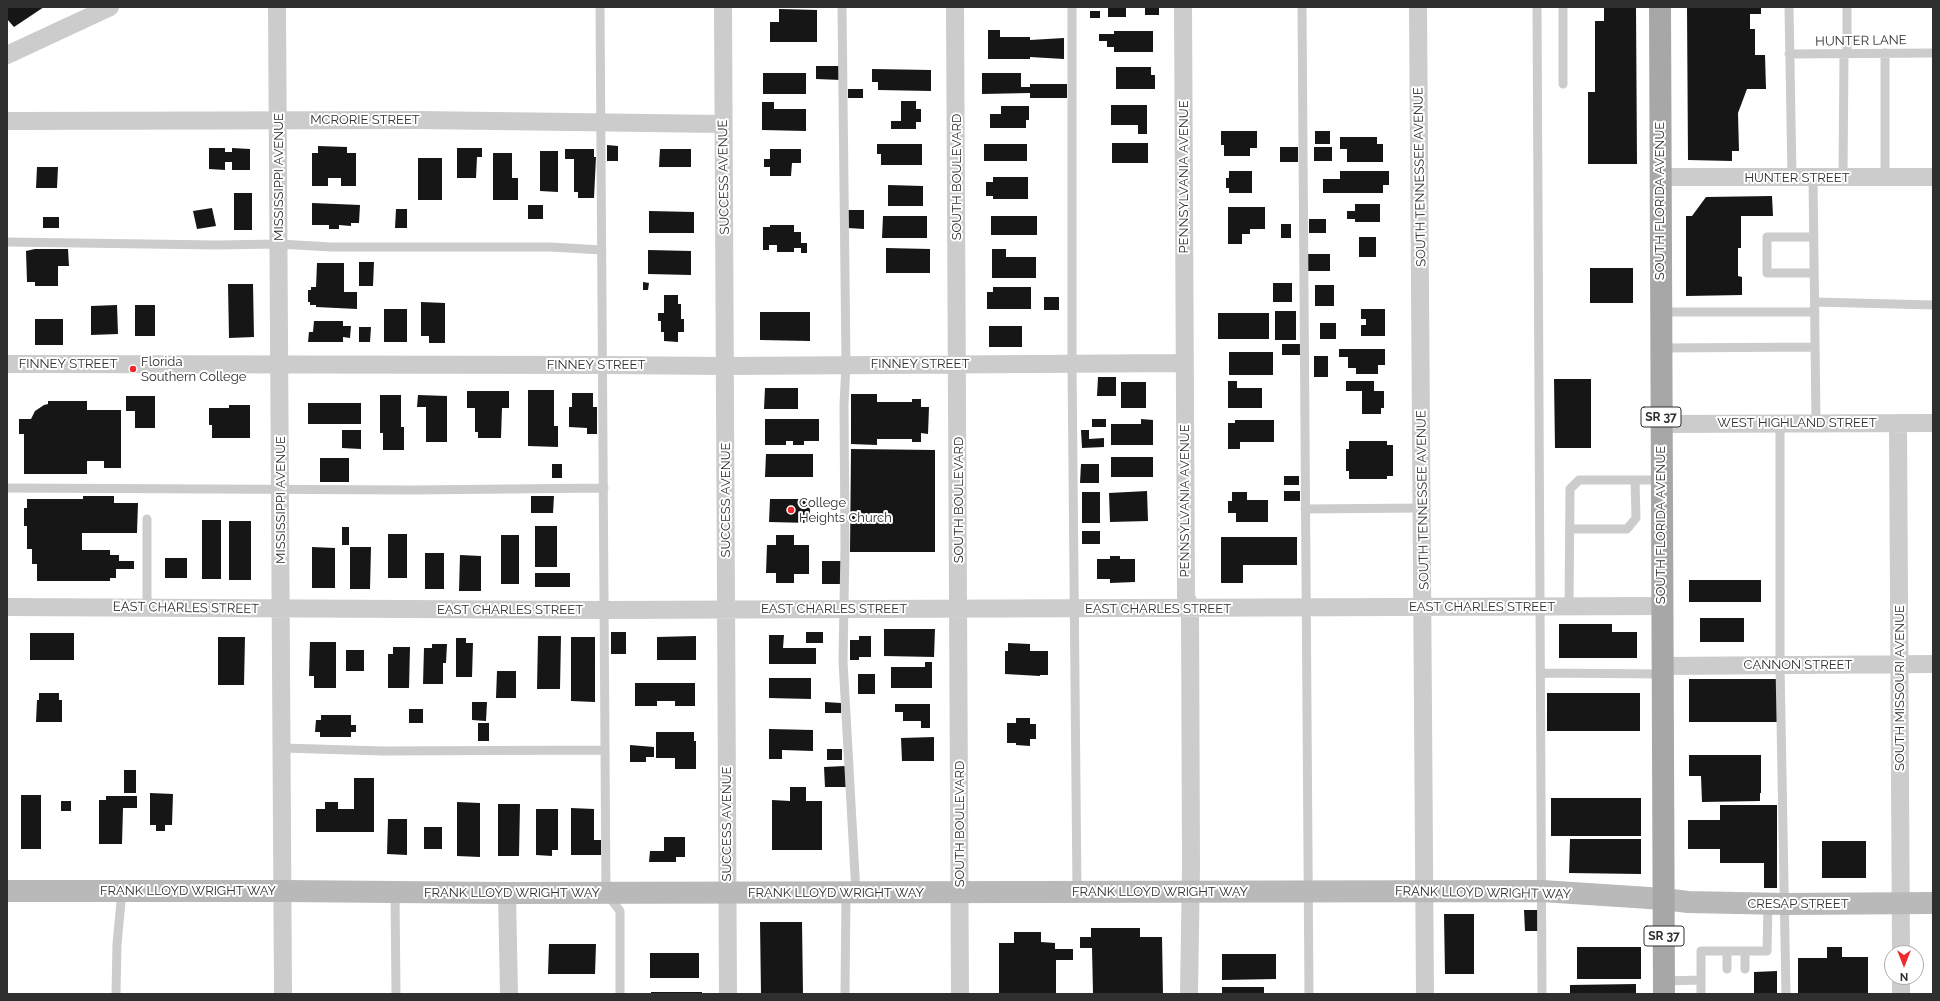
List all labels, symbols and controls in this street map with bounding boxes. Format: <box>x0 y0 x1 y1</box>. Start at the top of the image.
street label: HUNTER LANE <box>1815 32 1907 50</box>
street label: SOUTH TENNESSEE AVENUE <box>1411 87 1429 267</box>
street label: PENNSYLVANIA AVENUE <box>1176 100 1192 254</box>
street label: MCRORIE STREET <box>310 112 420 128</box>
street label: MISSISSIPPI AVENUE <box>271 113 287 241</box>
street label: SOUTH BOULEVARD <box>949 114 965 240</box>
street label: SUCCESS AVENUE <box>715 119 733 235</box>
street label: SOUTH FLORIDA AVENUE <box>1652 122 1668 280</box>
street label: HUNTER STREET <box>1744 170 1850 186</box>
place label: Florida Southern College <box>141 354 246 385</box>
street label: FINNEY STREET <box>19 356 117 372</box>
street label: FINNEY STREET <box>871 356 969 372</box>
street label: FINNEY STREET <box>547 357 645 373</box>
marker: Florida Southern College <box>128 364 138 374</box>
road number: SR 37 <box>1641 407 1681 427</box>
street label: SOUTH TENNESSEE AVENUE <box>1414 410 1432 590</box>
street label: WEST HIGHLAND STREET <box>1717 415 1877 431</box>
street label: PENNSYLVANIA AVENUE <box>1177 424 1193 578</box>
street label: MISSISSIPPI AVENUE <box>273 436 289 564</box>
street label: SOUTH BOULEVARD <box>951 437 967 563</box>
street label: SUCCESS AVENUE <box>718 443 734 557</box>
street label: SOUTH FLORIDA AVENUE <box>1653 446 1669 604</box>
place label: College Heights Church <box>799 495 892 526</box>
marker: College Heights Church <box>786 505 796 515</box>
street label: EAST CHARLES STREET <box>113 599 259 617</box>
street label: EAST CHARLES STREET <box>1409 599 1555 615</box>
street label: EAST CHARLES STREET <box>761 601 907 617</box>
street label: EAST CHARLES STREET <box>1085 601 1231 617</box>
street label: EAST CHARLES STREET <box>437 602 583 618</box>
street label: SOUTH MISSOURI AVENUE <box>1892 605 1908 771</box>
street label: CANNON STREET <box>1744 657 1852 673</box>
street label: SOUTH BOULEVARD <box>952 761 968 887</box>
street label: SUCCESS AVENUE <box>719 767 735 881</box>
street label: FRANK LLOYD WRIGHT WAY <box>100 883 276 899</box>
street label: FRANK LLOYD WRIGHT WAY <box>1072 884 1248 900</box>
street label: FRANK LLOYD WRIGHT WAY <box>1395 884 1571 902</box>
street label: FRANK LLOYD WRIGHT WAY <box>424 885 600 901</box>
street label: FRANK LLOYD WRIGHT WAY <box>748 885 924 901</box>
street label: CRESAP STREET <box>1747 896 1849 912</box>
road number: SR 37 <box>1644 926 1684 946</box>
north arrow <box>1884 945 1924 985</box>
text: N <box>1900 970 1908 983</box>

